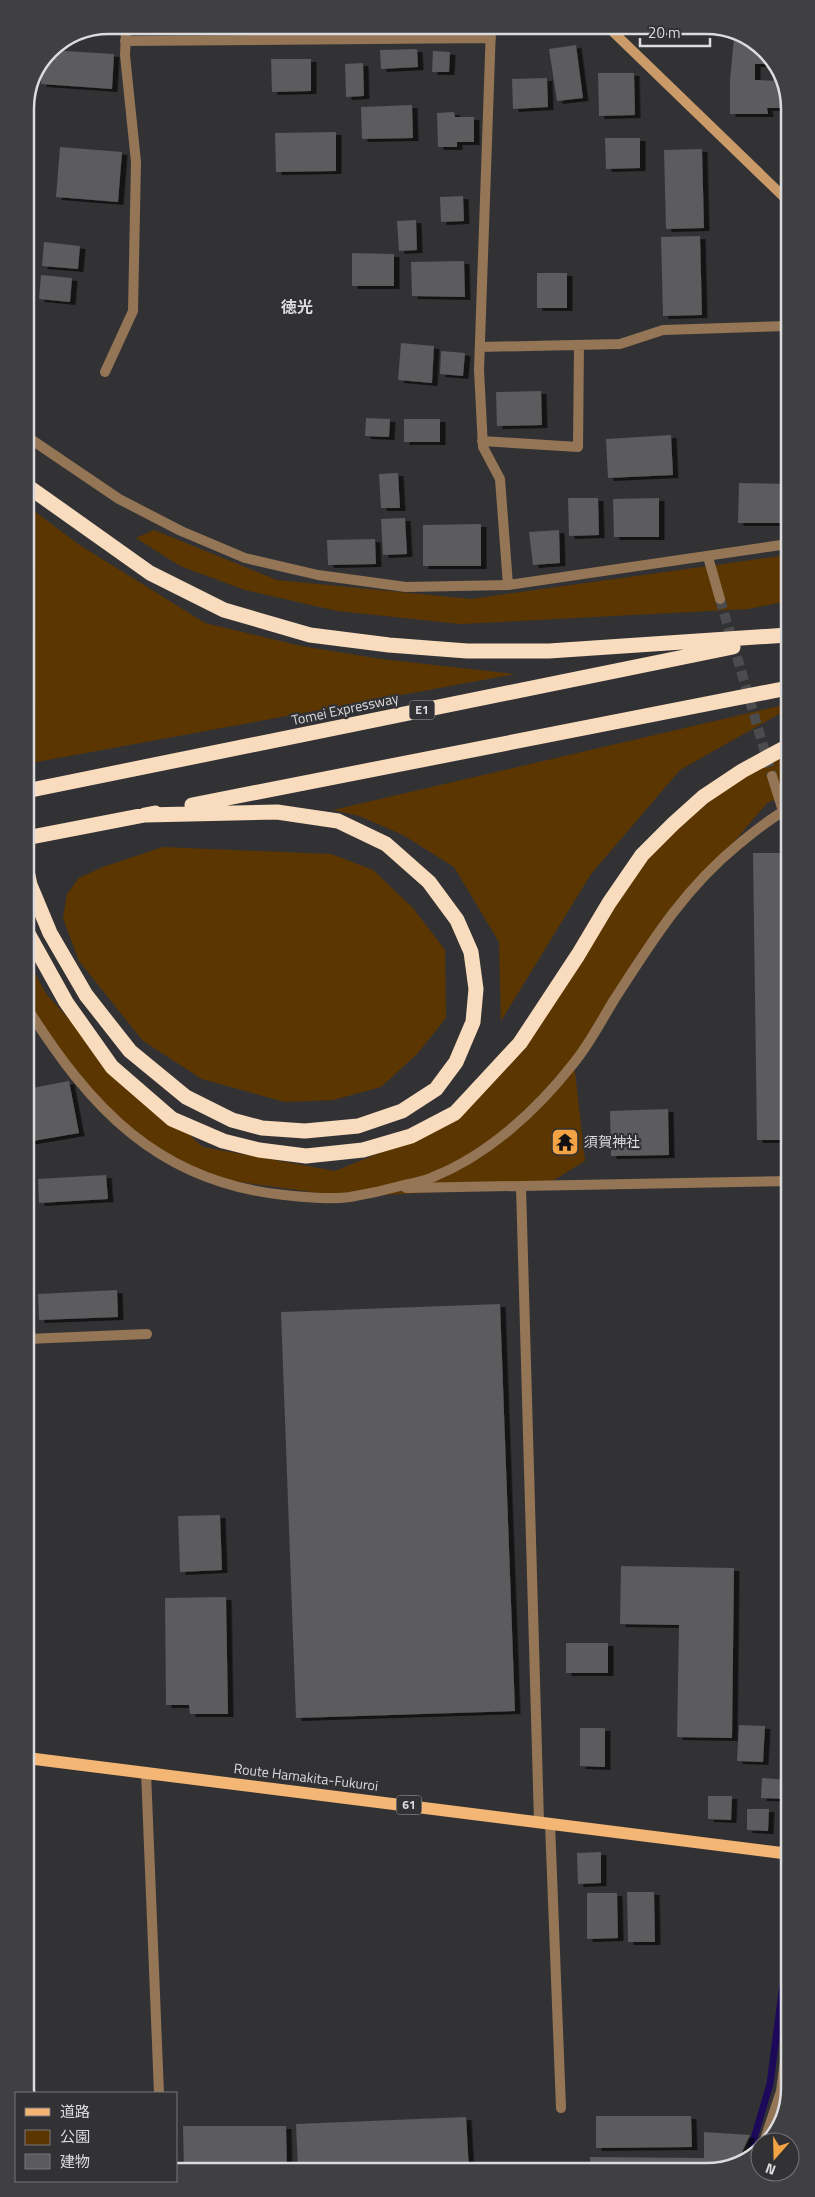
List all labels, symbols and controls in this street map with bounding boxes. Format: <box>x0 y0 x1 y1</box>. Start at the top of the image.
scale bar <box>640 15 710 47</box>
text: 20 m <box>648 21 681 44</box>
district label: 徳光 <box>281 295 313 319</box>
street label: Tomei Expressway <box>289 687 401 730</box>
road number: E1 <box>410 700 434 720</box>
temple icon: 須賀神社 <box>550 1127 580 1157</box>
place label: 須賀神社 <box>584 1131 640 1152</box>
street label: Route Hamakita-Fukuroi <box>233 1757 379 1796</box>
road number: 61 <box>396 1796 422 1814</box>
legend <box>15 2092 178 2182</box>
text: 道路 <box>60 2100 90 2123</box>
text: 公園 <box>60 2125 90 2148</box>
north arrow <box>750 2132 800 2182</box>
text: 建物 <box>60 2150 90 2173</box>
text: N <box>762 2158 779 2181</box>

